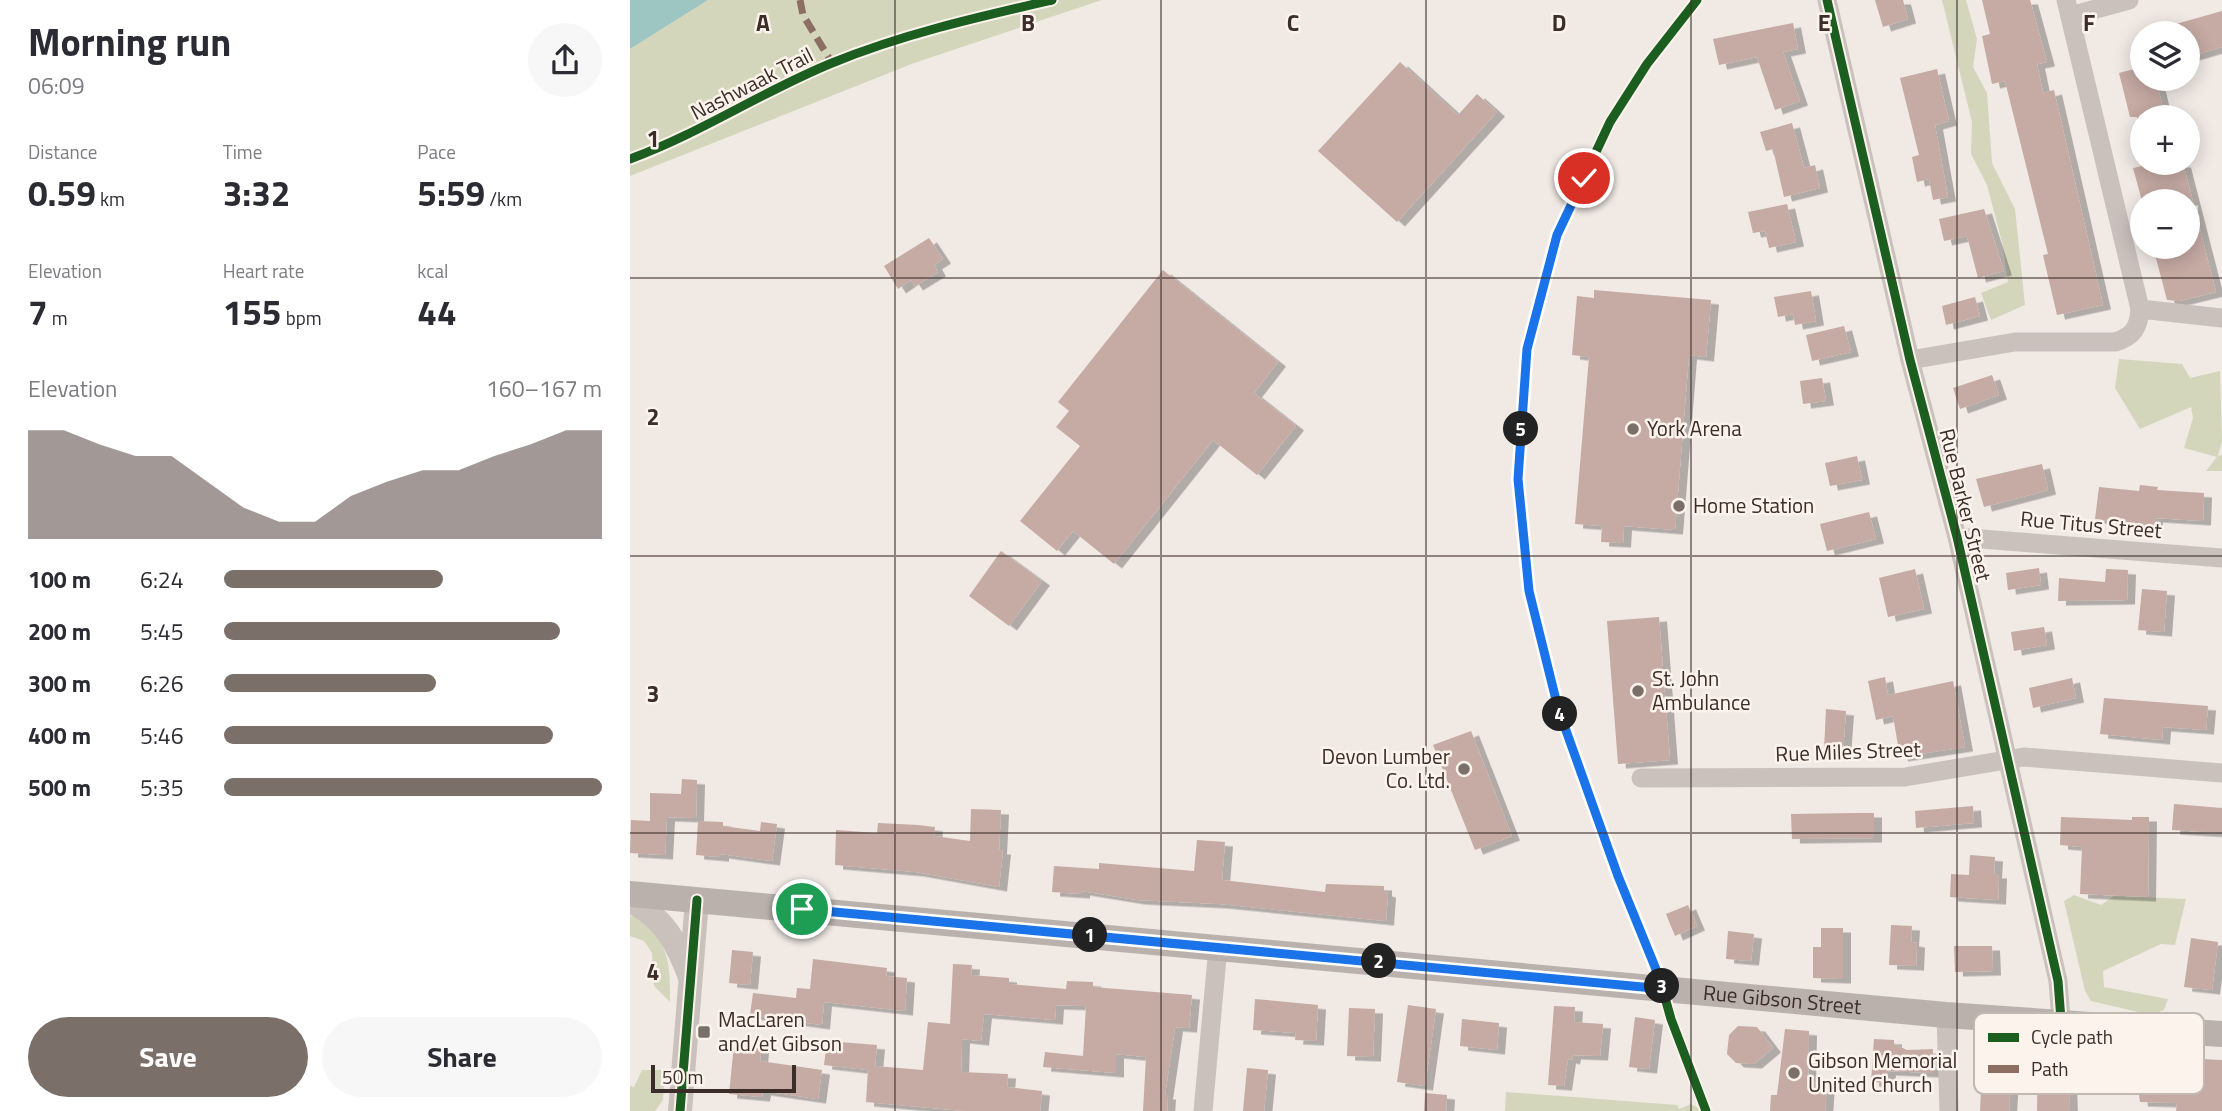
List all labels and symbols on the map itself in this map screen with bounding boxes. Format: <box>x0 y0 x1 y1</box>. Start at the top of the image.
text: A <box>756 5 770 40</box>
text: B <box>1021 5 1035 40</box>
text: C <box>1287 5 1299 40</box>
text: D <box>1552 5 1566 40</box>
text: E <box>1818 5 1830 40</box>
text: F <box>2083 5 2095 40</box>
street label: Nashwaak Trail <box>685 38 818 128</box>
text: 1 <box>647 121 659 156</box>
pin <box>1554 148 1614 208</box>
text: 2 <box>647 399 659 434</box>
pin: 5 <box>1504 412 1538 446</box>
place label: York Arena <box>1647 412 1742 444</box>
marker: York Arena <box>1625 421 1641 437</box>
street label: Rue Barker Street <box>1932 425 2001 585</box>
place label: Home Station <box>1693 489 1814 521</box>
marker: Home Station <box>1671 498 1687 514</box>
street label: Rue Titus Street <box>2019 502 2164 546</box>
place label: St. John Ambulance <box>1652 662 1751 718</box>
text: 3 <box>647 676 659 711</box>
marker: St. John Ambulance <box>1630 683 1646 699</box>
pin: 4 <box>1542 696 1578 732</box>
street label: Rue Miles Street <box>1775 732 1922 770</box>
place label: Devon Lumber Co. Ltd. <box>1322 740 1450 796</box>
marker: Devon Lumber Co. Ltd. <box>1456 761 1472 777</box>
pin <box>772 879 832 939</box>
pin: 1 <box>1072 918 1107 953</box>
pin: 2 <box>1362 944 1396 978</box>
text: 4 <box>647 954 659 989</box>
pin: 3 <box>1644 968 1680 1004</box>
street label: Rue Gibson Street <box>1702 976 1863 1022</box>
place label: MacLaren and/et Gibson <box>718 1003 842 1059</box>
legend <box>1974 1013 2204 1094</box>
text: Cycle path <box>2031 1022 2113 1051</box>
marker: MacLaren and/et Gibson <box>696 1024 712 1040</box>
place label: Gibson Memorial United Church <box>1808 1044 1957 1100</box>
text: Path <box>2031 1054 2069 1083</box>
scale bar <box>651 1062 796 1094</box>
marker: Gibson Memorial United Church <box>1786 1065 1802 1081</box>

